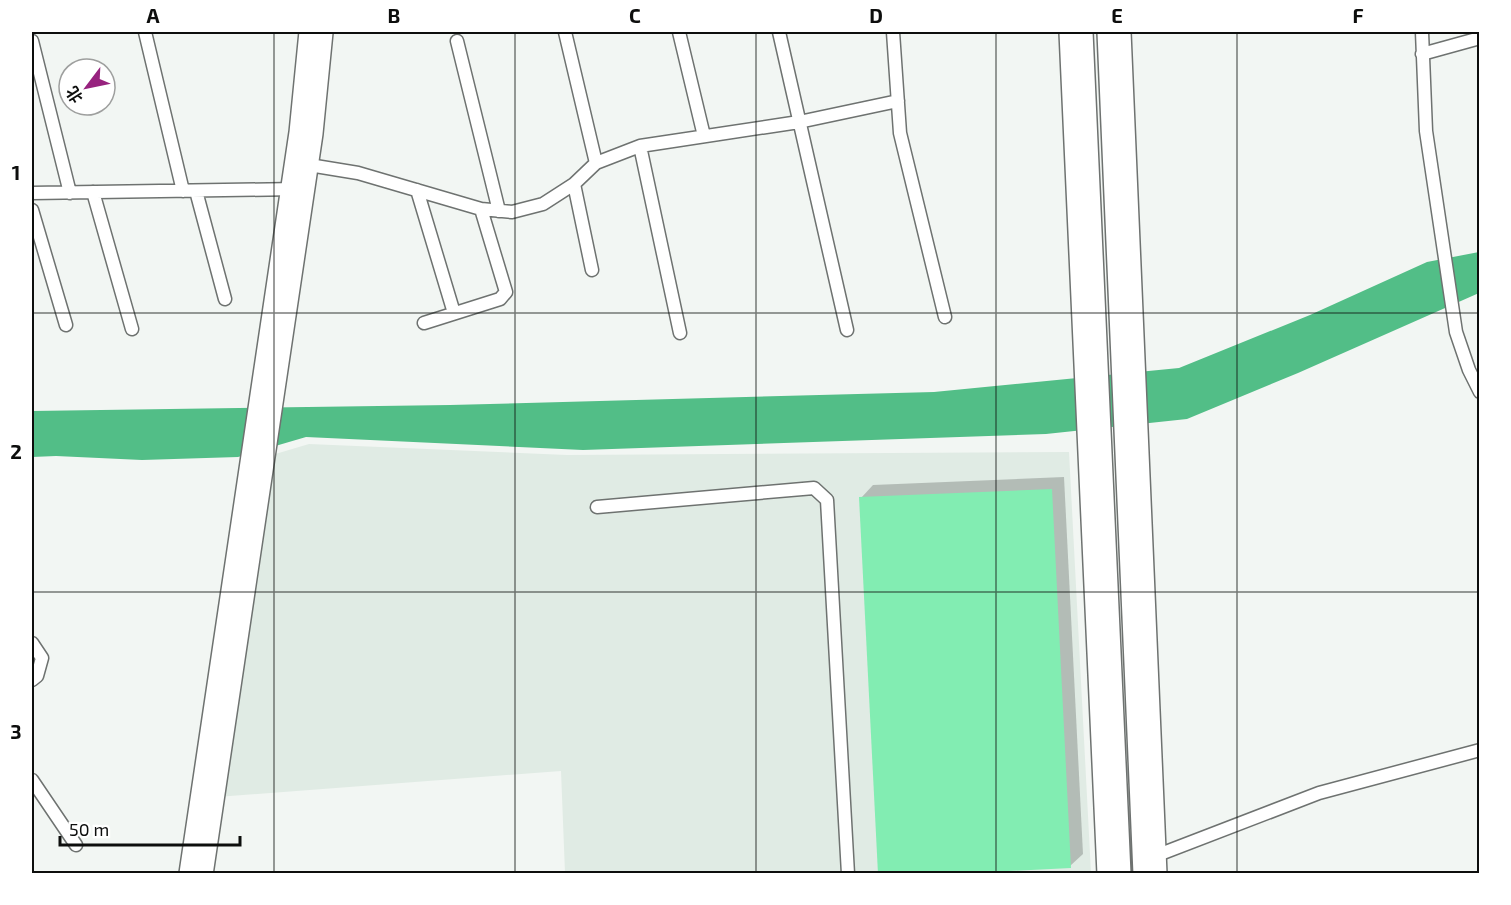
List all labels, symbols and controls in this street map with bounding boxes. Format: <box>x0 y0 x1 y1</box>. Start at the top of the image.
text: A <box>146 3 160 27</box>
text: B <box>388 3 400 27</box>
text: C <box>629 3 641 27</box>
text: D <box>869 3 883 27</box>
text: E <box>1111 3 1123 27</box>
text: F <box>1352 3 1364 27</box>
north arrow <box>57 57 117 117</box>
text: 北 <box>62 83 86 107</box>
text: 1 <box>12 160 20 184</box>
text: 2 <box>10 439 22 463</box>
text: 3 <box>10 719 22 743</box>
scale bar <box>60 809 240 847</box>
text: 50 m <box>69 818 109 840</box>

